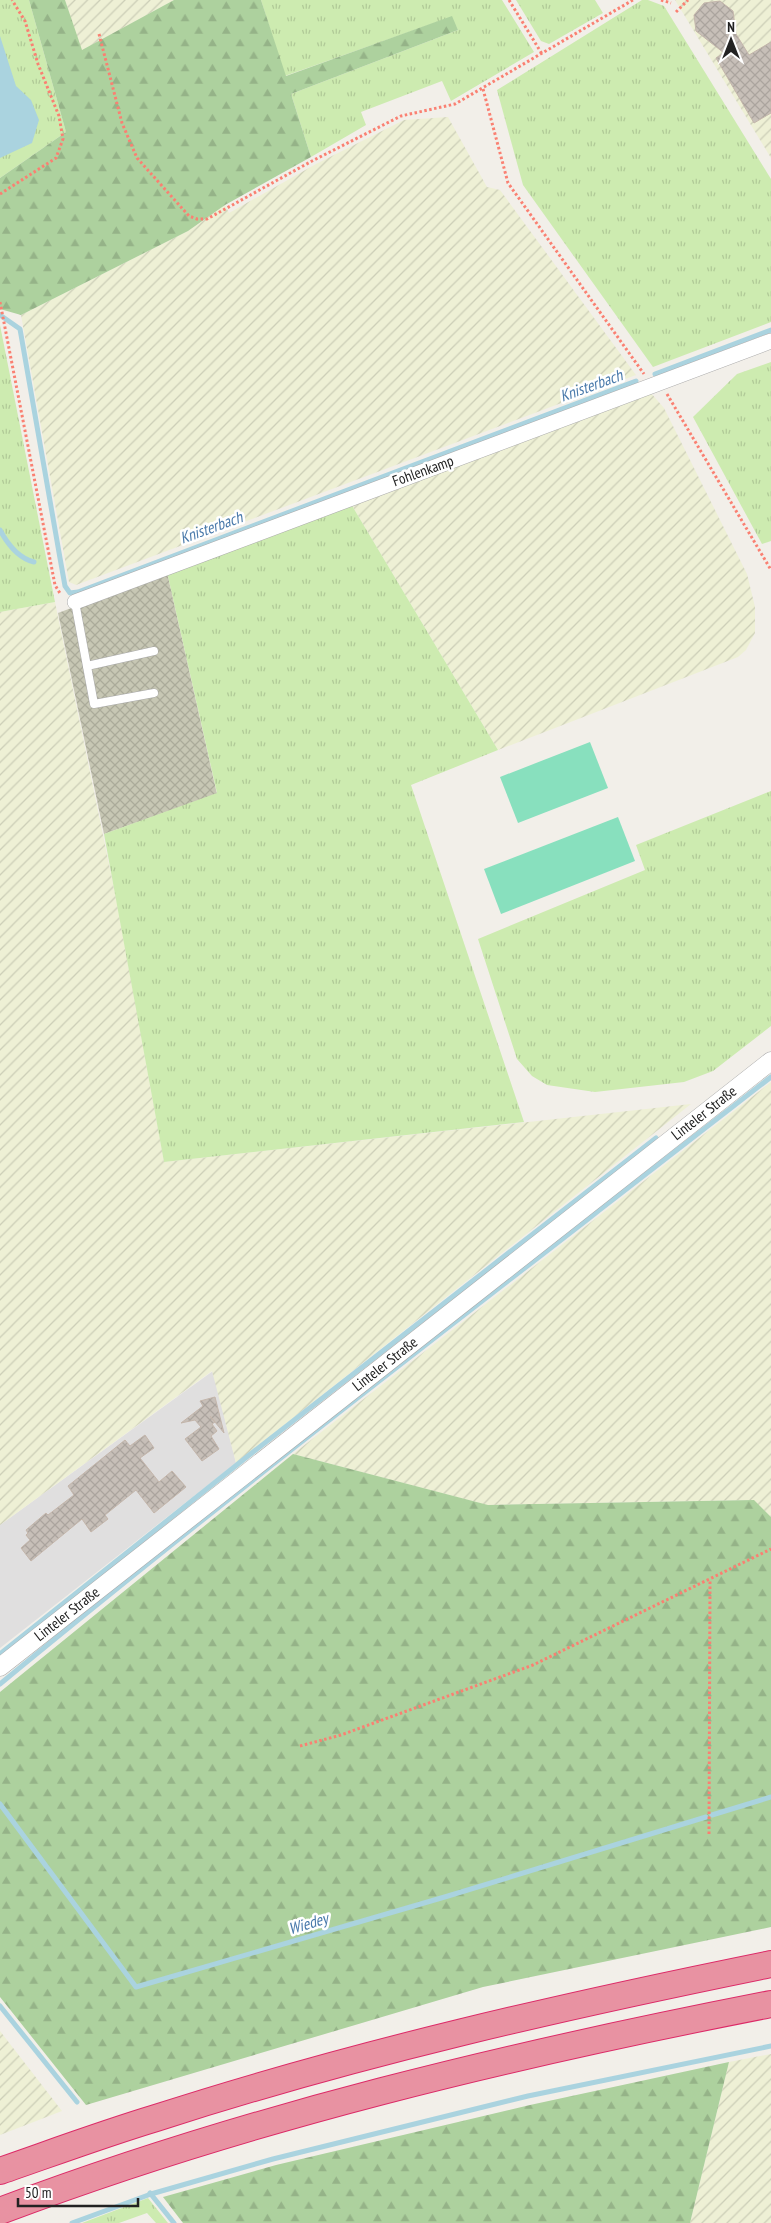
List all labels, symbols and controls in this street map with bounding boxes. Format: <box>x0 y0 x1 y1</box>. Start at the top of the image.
north arrow <box>706 15 756 65</box>
text: N <box>727 18 735 36</box>
water label: Knisterbach <box>557 364 626 405</box>
street label: Fohlenkamp <box>390 451 456 490</box>
water label: Knisterbach <box>177 506 246 547</box>
street label: Linteler Straße <box>667 1081 740 1144</box>
street label: Linteler Straße <box>348 1332 421 1395</box>
street label: Linteler Straße <box>30 1582 103 1645</box>
water label: Wiedey <box>286 1907 332 1938</box>
scale bar <box>18 2176 138 2208</box>
text: 50 m <box>25 2183 51 2202</box>

